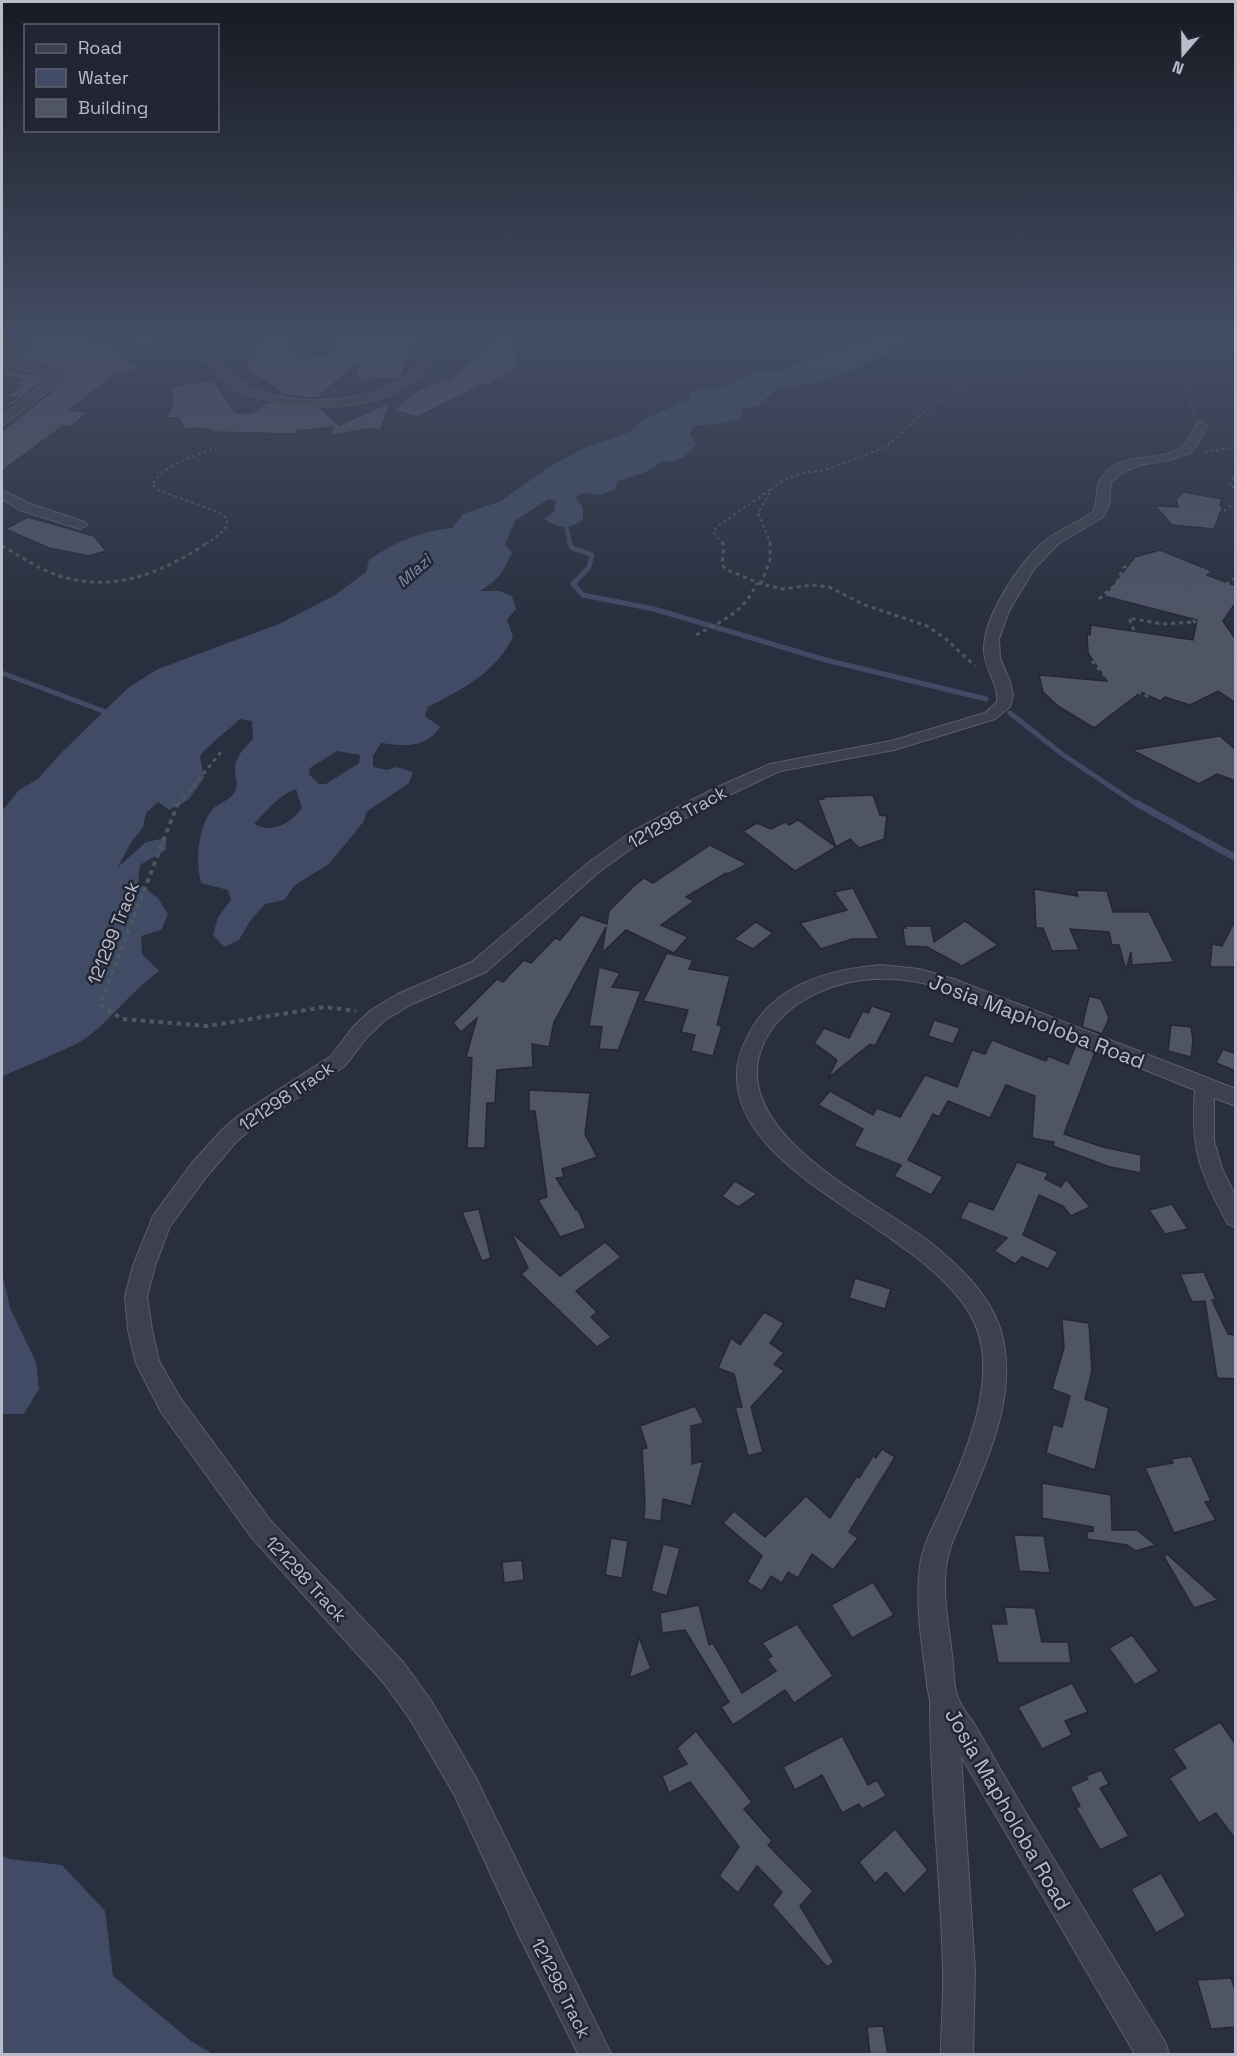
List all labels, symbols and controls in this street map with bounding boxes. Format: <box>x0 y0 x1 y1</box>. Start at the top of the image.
legend <box>24 24 219 132</box>
north arrow <box>1153 24 1213 84</box>
text: Road <box>78 36 122 59</box>
text: N <box>1169 56 1187 79</box>
text: Water <box>78 66 129 89</box>
text: Building <box>78 96 148 119</box>
water label: Mlazi <box>392 549 437 592</box>
street label: 121298 Track <box>624 780 731 854</box>
street label: 121299 Track <box>82 878 144 988</box>
street label: Josia Mapholoba Road <box>925 967 1149 1075</box>
street label: 121298 Track <box>234 1056 338 1136</box>
street label: 121298 Track <box>260 1531 352 1627</box>
street label: Josia Mapholoba Road <box>939 1703 1077 1915</box>
street label: 121298 Track <box>526 1934 596 2042</box>

